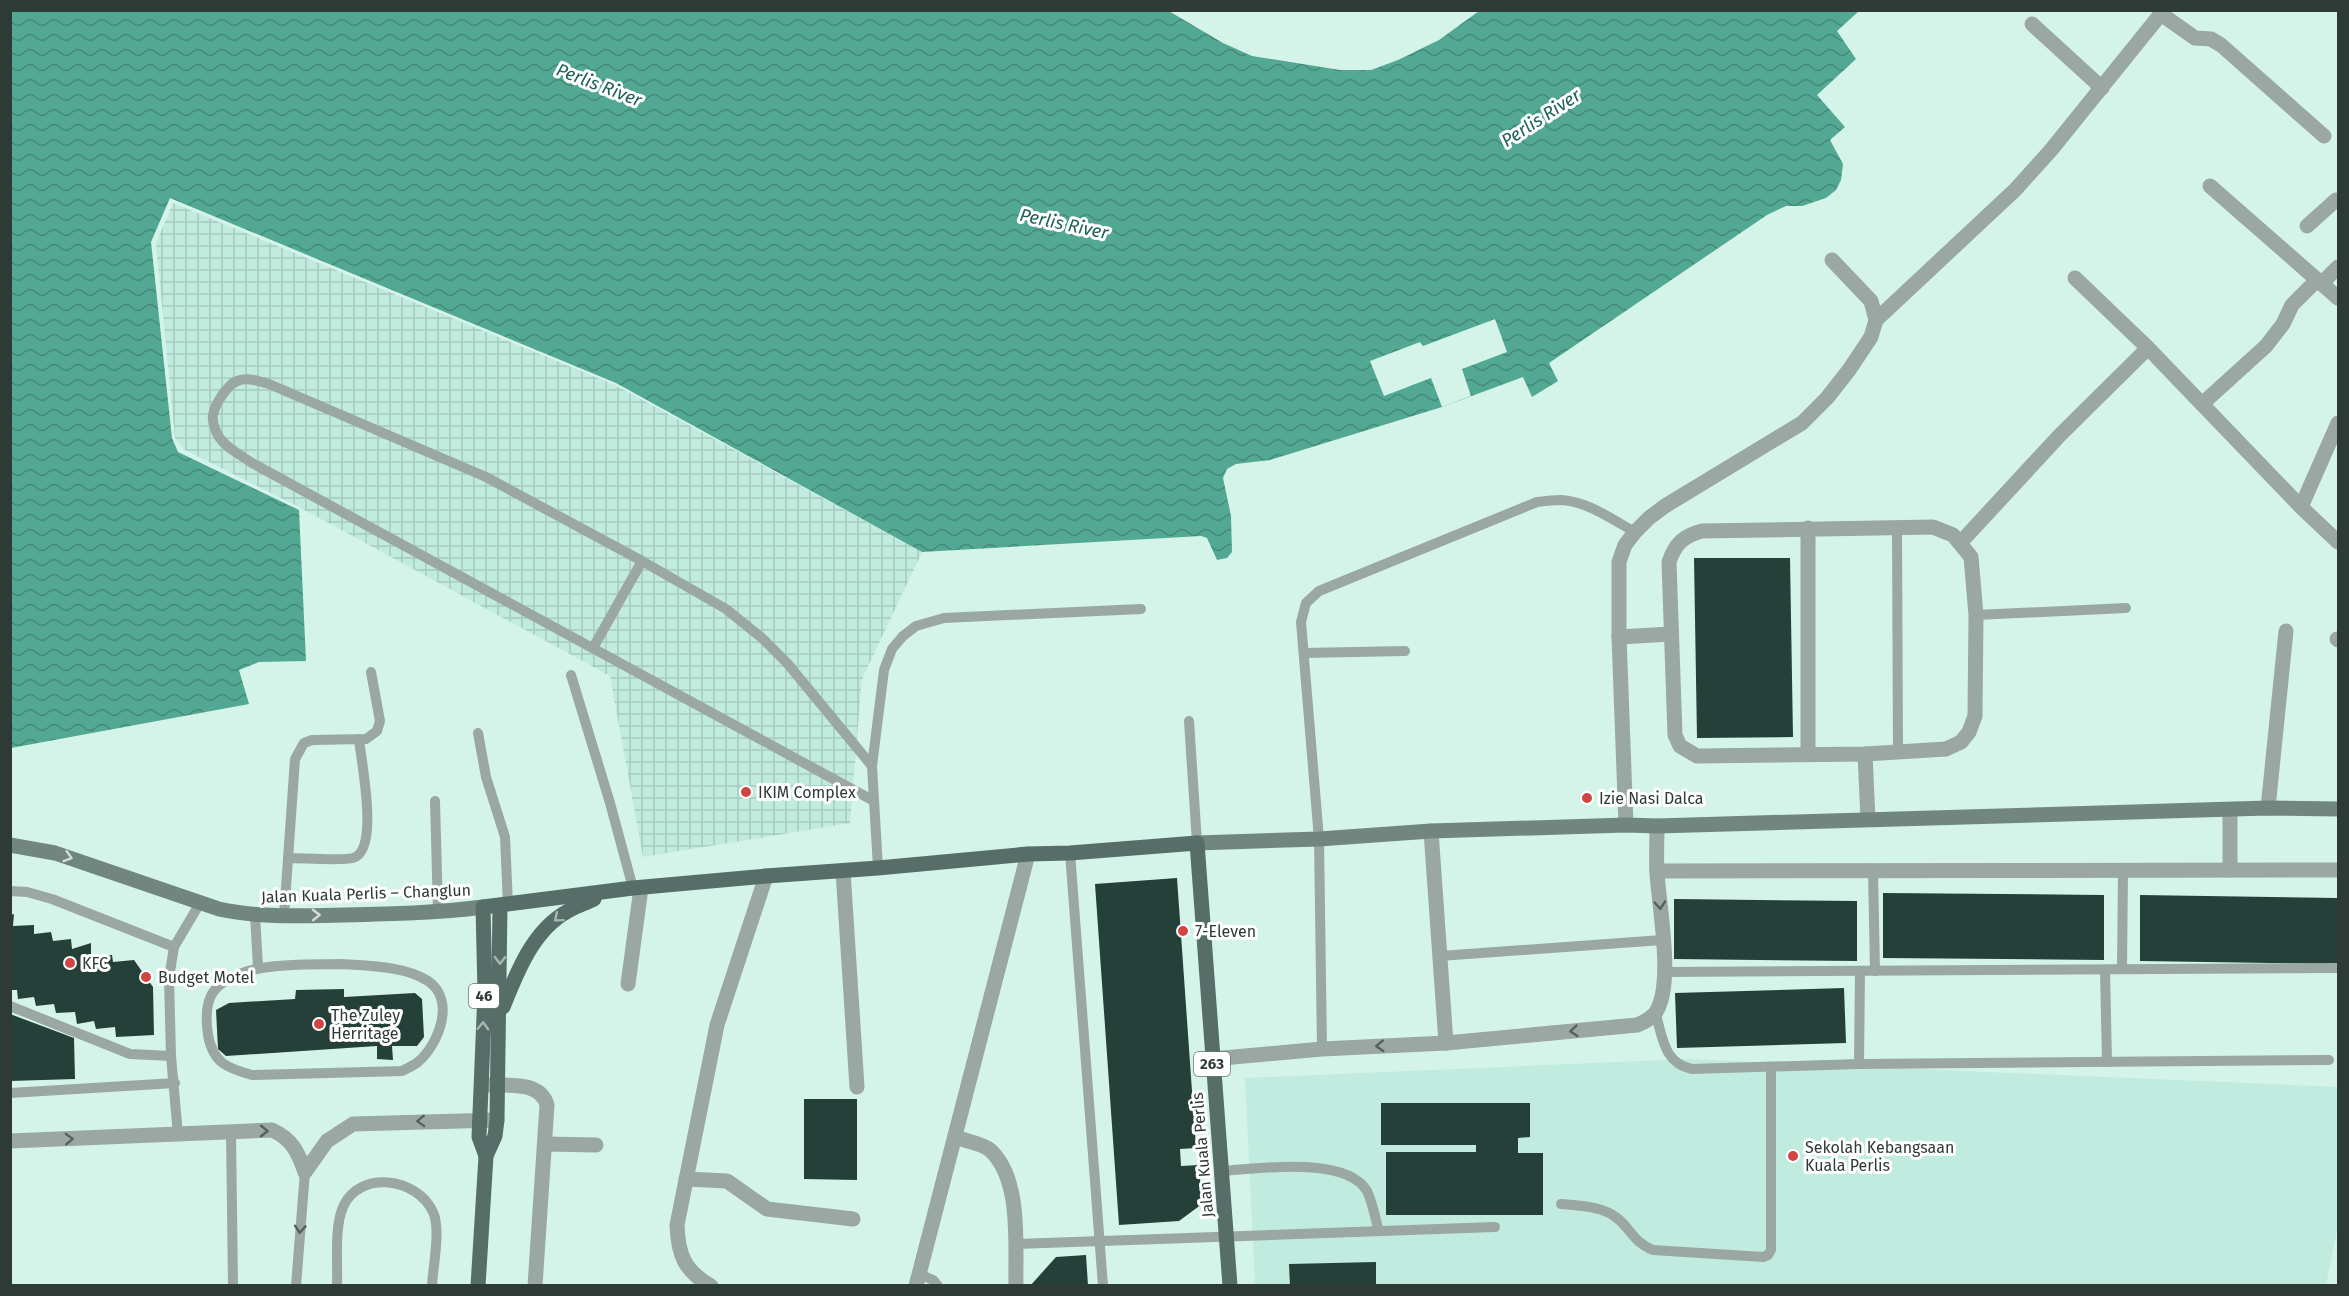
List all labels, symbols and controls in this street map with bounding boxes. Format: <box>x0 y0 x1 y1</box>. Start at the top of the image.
water label: Perlis River <box>553 59 646 112</box>
water label: Perlis River <box>1497 84 1586 152</box>
water label: Perlis River <box>1018 204 1111 244</box>
place label: IKIM Complex <box>758 783 856 802</box>
marker: IKIM Complex <box>739 785 753 799</box>
place label: Izie Nasi Dalca <box>1599 789 1703 808</box>
marker: Izie Nasi Dalca <box>1580 791 1594 805</box>
one-way arrow <box>62 850 73 862</box>
street label: Jalan Kuala Perlis – Changlun <box>261 880 471 907</box>
one-way arrow <box>1653 901 1666 910</box>
one-way arrow <box>312 909 321 922</box>
one-way arrow <box>554 911 565 922</box>
place label: 7-Eleven <box>1195 922 1256 941</box>
marker: 7-Eleven <box>1176 924 1190 938</box>
place label: KFC <box>82 954 108 973</box>
marker: KFC <box>63 956 77 970</box>
one-way arrow <box>494 956 506 965</box>
place label: Budget Motel <box>158 968 254 987</box>
marker: Budget Motel <box>139 970 153 984</box>
road number: 46 <box>469 984 499 1008</box>
place label: The Zuley Herritage <box>331 1006 400 1043</box>
marker: The Zuley Herritage <box>312 1017 326 1031</box>
one-way arrow <box>477 1021 490 1030</box>
one-way arrow <box>1569 1024 1578 1037</box>
one-way arrow <box>1375 1040 1384 1053</box>
road number: 263 <box>1194 1052 1230 1076</box>
street label: Jalan Kuala Perlis <box>1188 1092 1217 1218</box>
one-way arrow <box>417 1115 426 1128</box>
one-way arrow <box>259 1125 268 1137</box>
one-way arrow <box>64 1132 73 1145</box>
place label: Sekolah Kebangsaan Kuala Perlis <box>1805 1138 1954 1175</box>
marker: Sekolah Kebangsaan Kuala Perlis <box>1786 1149 1800 1163</box>
one-way arrow <box>294 1224 307 1233</box>

